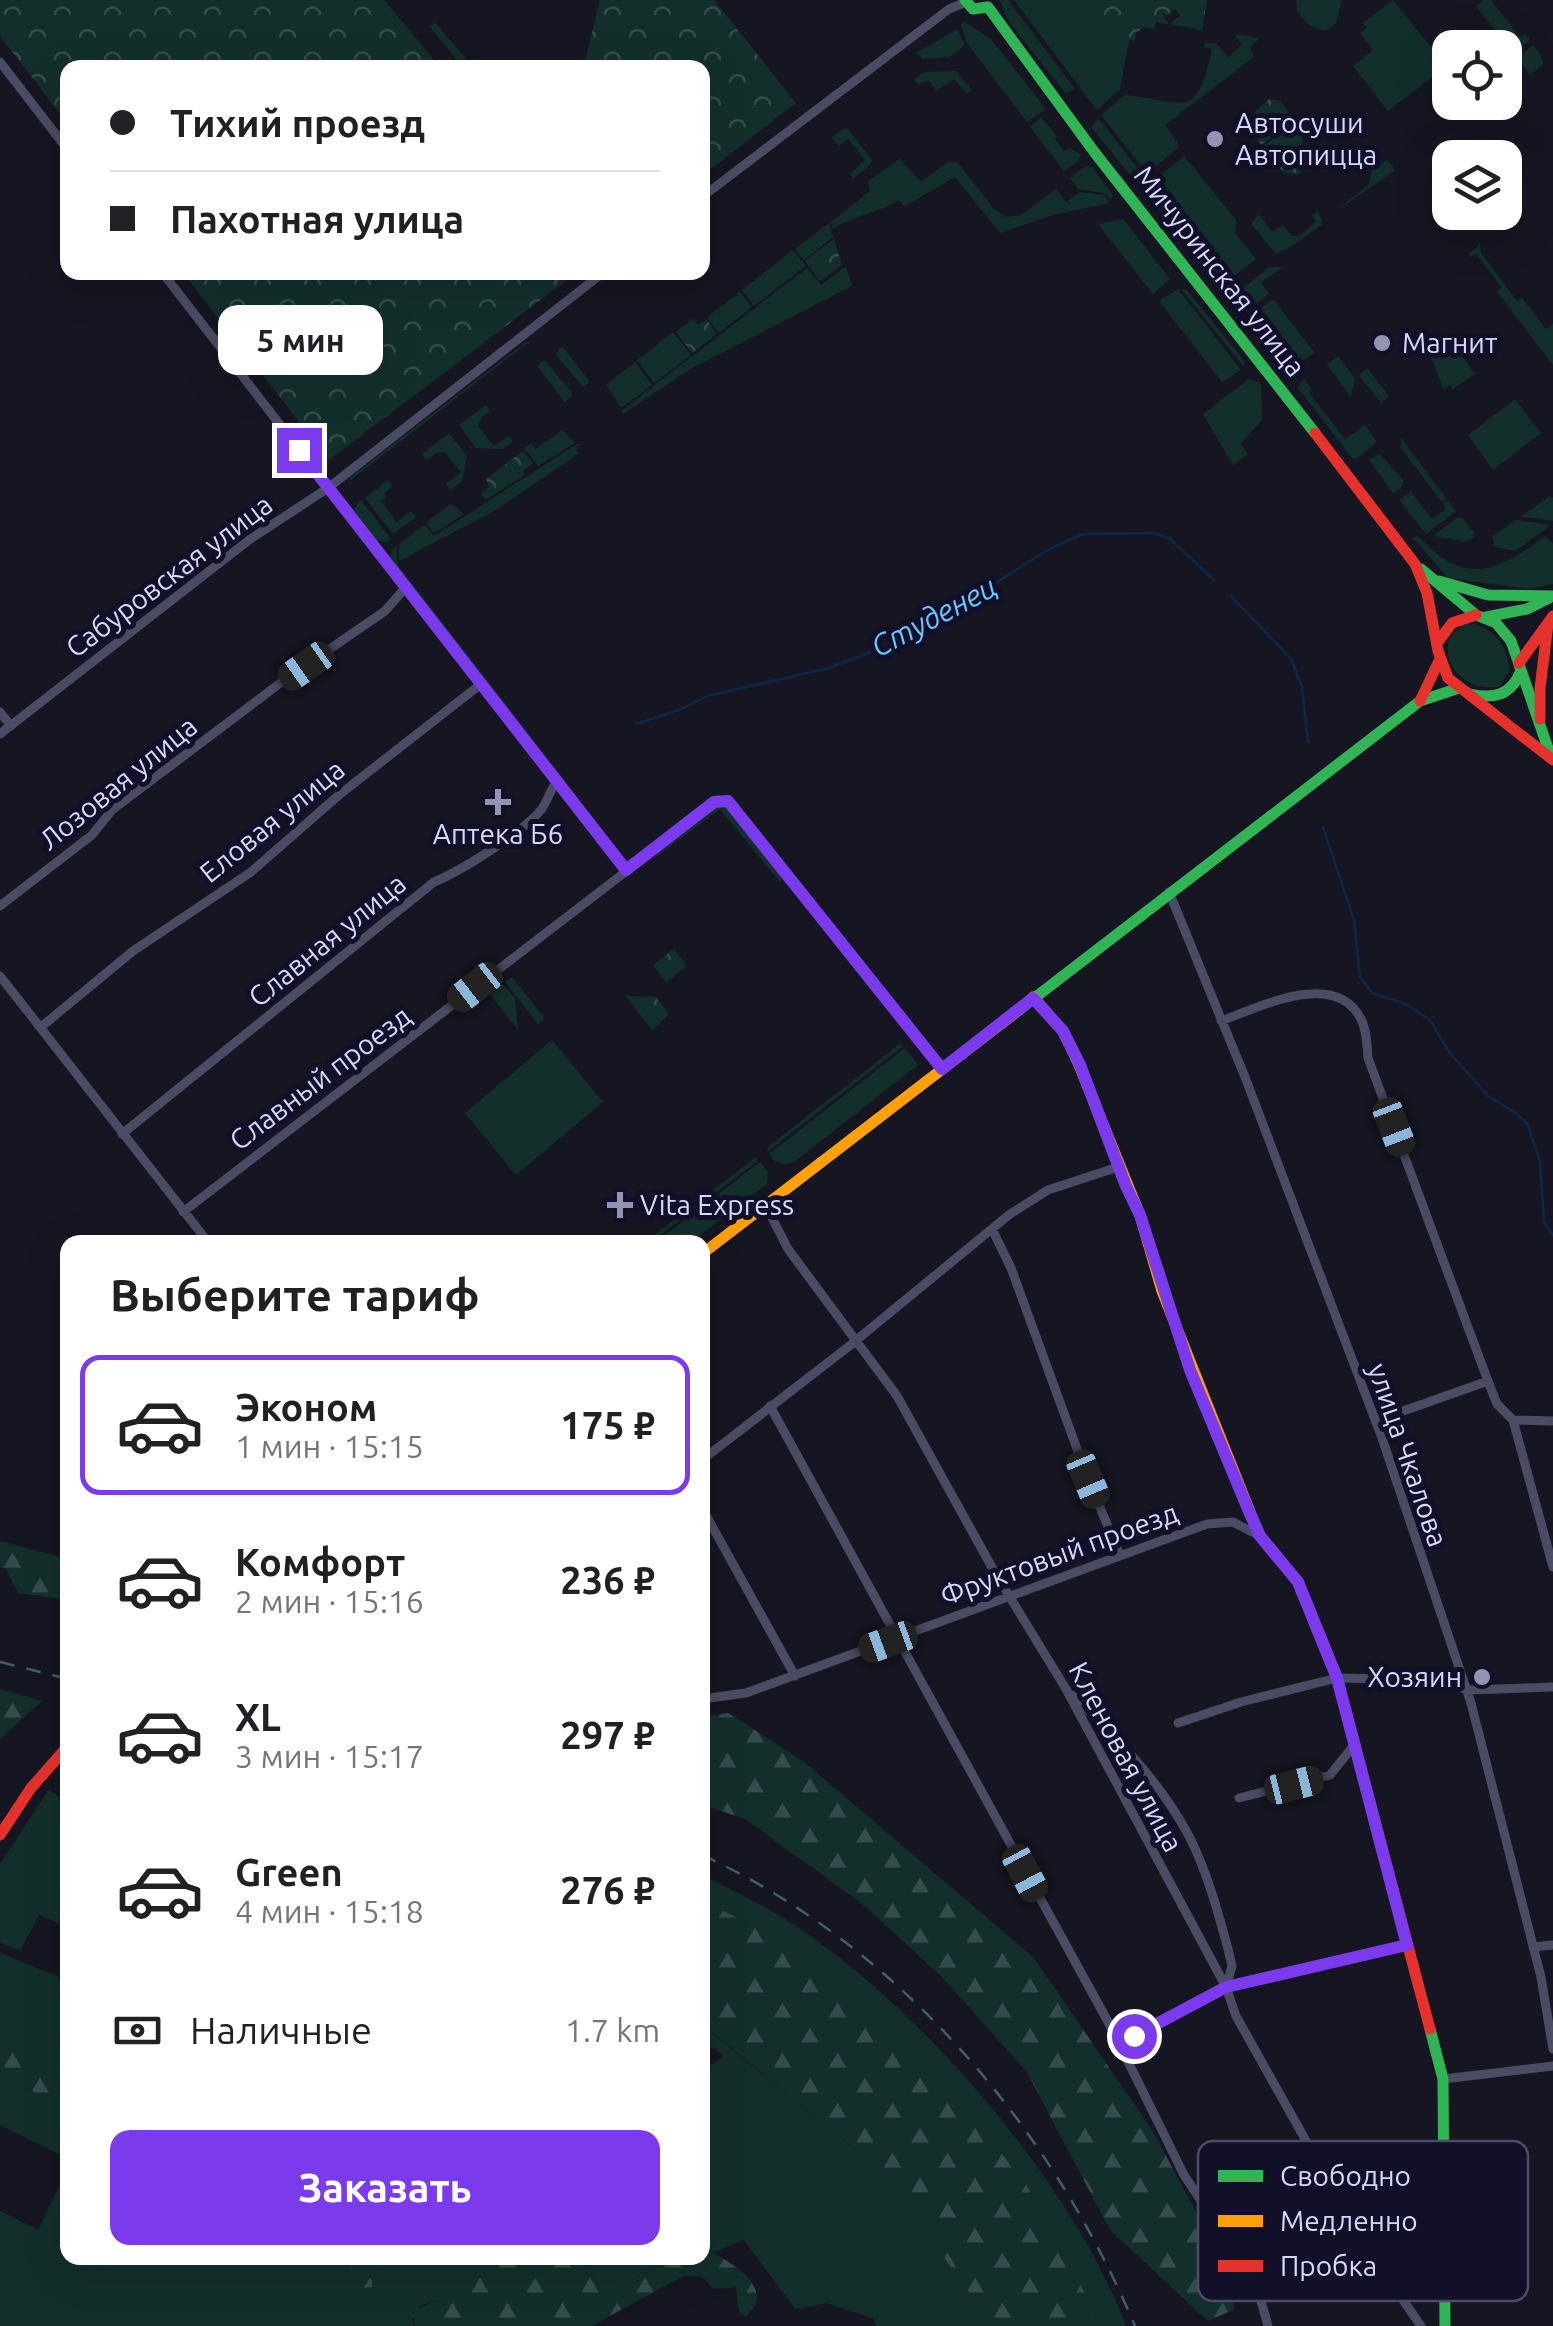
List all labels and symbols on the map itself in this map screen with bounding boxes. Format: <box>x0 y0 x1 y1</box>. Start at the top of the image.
place label: Автосуши Автопицца <box>1235 107 1377 170</box>
marker: Автосуши Автопицца <box>1204 128 1226 150</box>
street label: Мичуринская улица <box>1129 159 1312 382</box>
callout: 5 мин <box>216 305 382 375</box>
place label: Магнит <box>1402 327 1498 358</box>
marker: Магнит <box>1371 332 1393 354</box>
route end <box>277 428 322 473</box>
street label: Сабуровская улица <box>60 488 278 663</box>
water label: Студенец <box>865 569 1002 663</box>
car <box>273 637 339 695</box>
street label: Лозовая улица <box>33 710 203 855</box>
street label: Еловая улица <box>193 753 350 888</box>
marker: Аптека Б6 <box>487 791 509 813</box>
place label: Аптека Б6 <box>433 818 563 849</box>
street label: Славная улица <box>242 867 411 1012</box>
car <box>442 957 508 1017</box>
street label: Славный проезд <box>223 1000 416 1156</box>
car <box>1369 1094 1419 1160</box>
place label: Vita Express <box>640 1189 794 1220</box>
marker: Vita Express <box>609 1194 631 1216</box>
street label: улица Чкалова <box>1363 1359 1454 1551</box>
car <box>1062 1446 1114 1512</box>
street label: Фруктовый проезд <box>936 1496 1182 1611</box>
car <box>855 1618 921 1666</box>
street label: Кленовая улица <box>1063 1657 1189 1857</box>
place label: Хозяин <box>1367 1661 1462 1692</box>
marker: Хозяин <box>1471 1666 1493 1688</box>
car <box>1261 1763 1327 1807</box>
car <box>998 1839 1052 1907</box>
route start <box>1112 2014 1157 2059</box>
legend <box>1198 2141 1528 2301</box>
text: Свободно <box>1280 2160 1411 2191</box>
text: Медленно <box>1280 2205 1418 2236</box>
text: Пробка <box>1280 2250 1377 2281</box>

